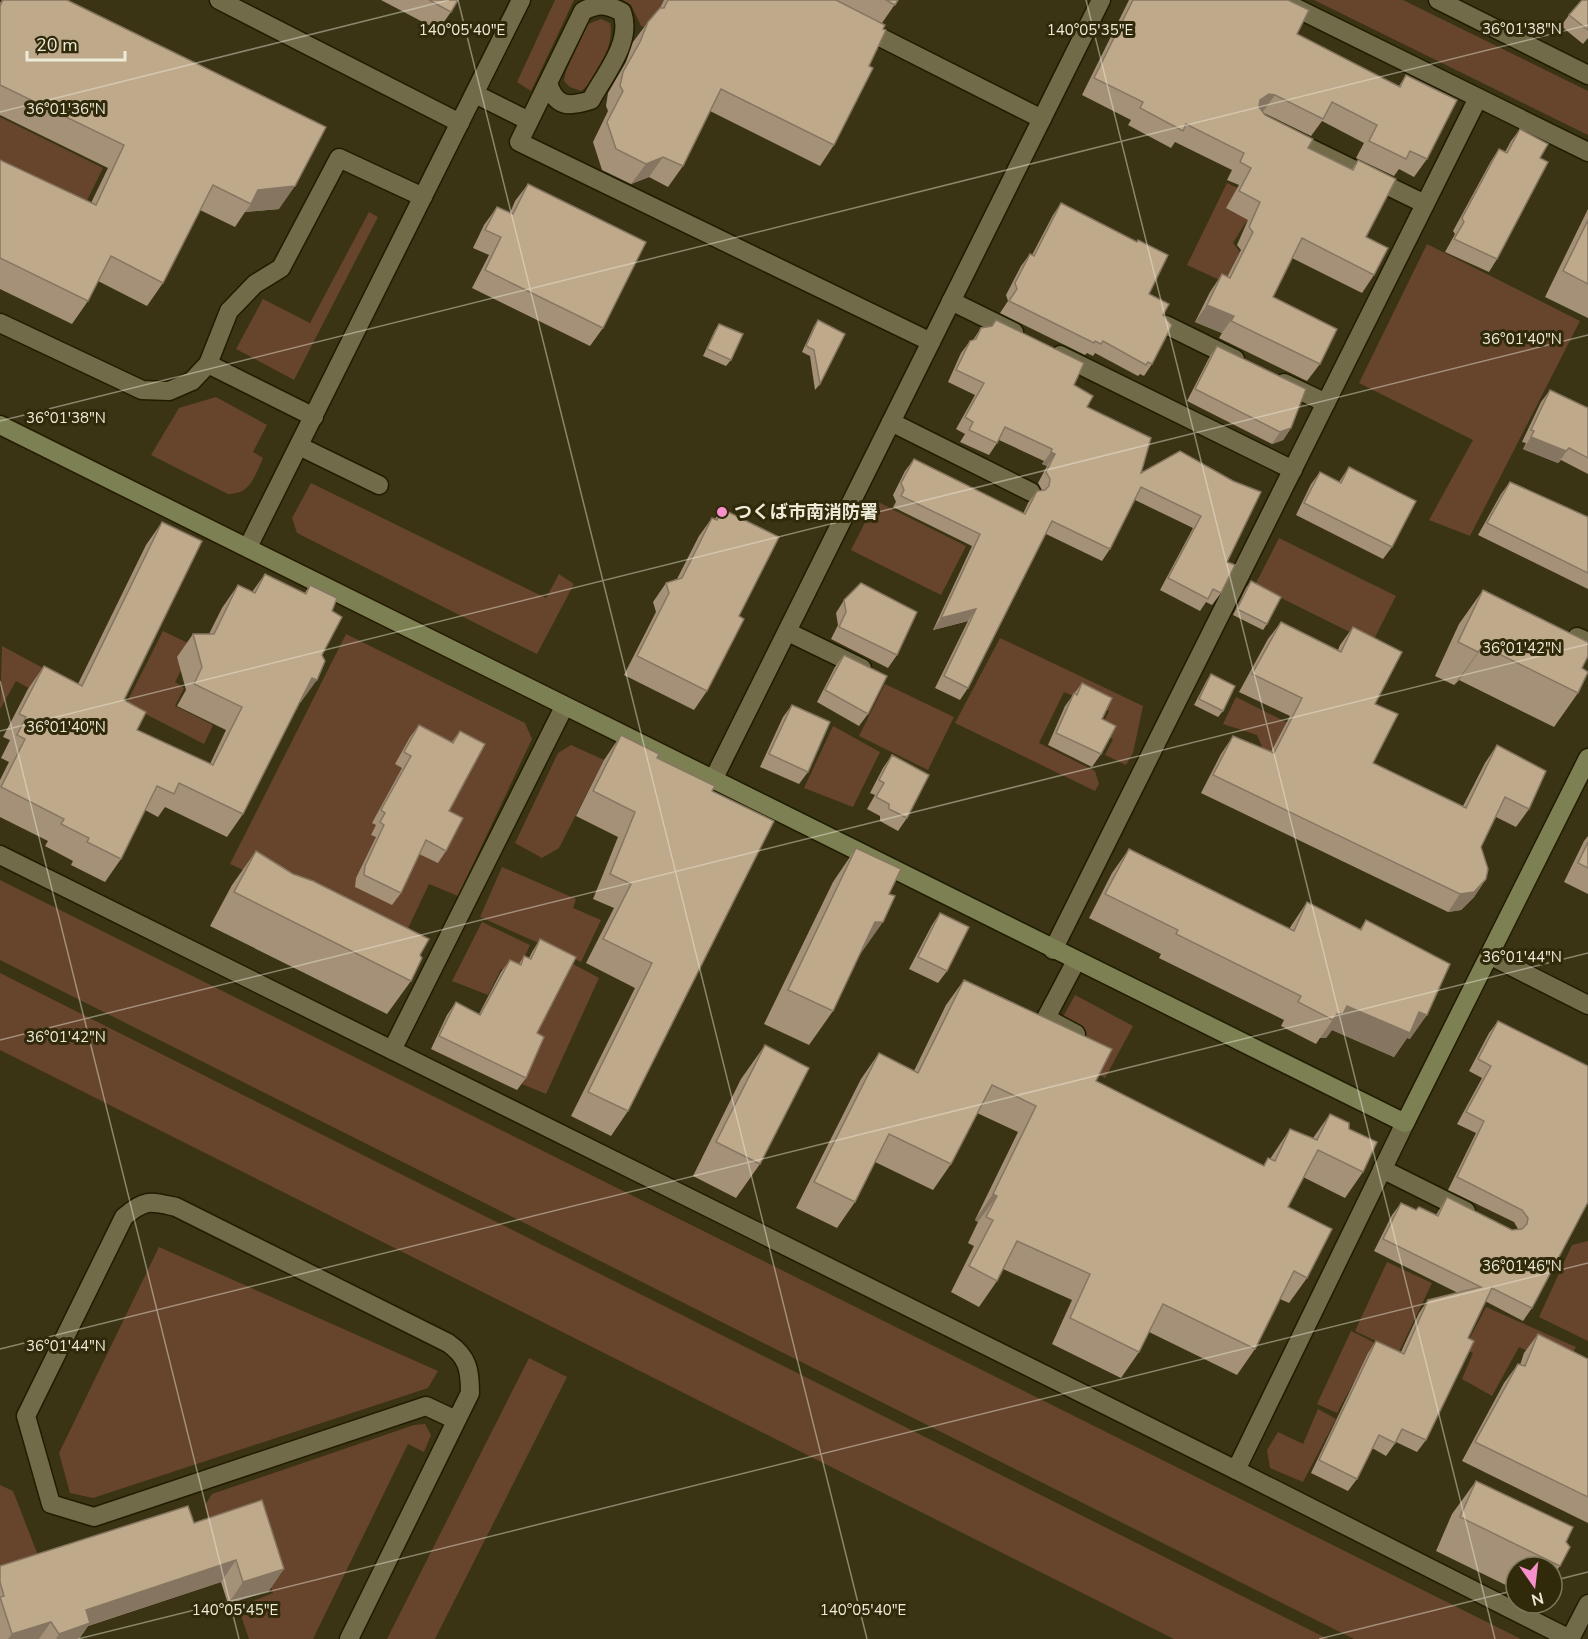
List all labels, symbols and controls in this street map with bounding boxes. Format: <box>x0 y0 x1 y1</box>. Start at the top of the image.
text: 36°01'38"N <box>1482 19 1562 39</box>
text: 140°05'40"E <box>419 20 505 40</box>
text: 140°05'35"E <box>1047 20 1133 40</box>
scale bar <box>27 24 124 62</box>
text: 20 m <box>36 33 78 57</box>
text: 36°01'36"N <box>26 99 106 119</box>
text: 36°01'40"N <box>1482 329 1562 349</box>
text: 36°01'38"N <box>26 408 106 428</box>
place label: つくば市南消防署 <box>734 500 878 524</box>
marker: つくば市南消防署 <box>715 505 729 519</box>
text: 36°01'42"N <box>1482 638 1562 658</box>
text: 36°01'40"N <box>26 717 106 737</box>
text: 36°01'44"N <box>1482 947 1562 967</box>
text: 36°01'42"N <box>26 1027 106 1047</box>
text: 36°01'46"N <box>1482 1256 1562 1276</box>
text: 36°01'44"N <box>26 1336 106 1356</box>
north arrow <box>1504 1555 1564 1615</box>
text: N <box>1529 1586 1546 1611</box>
text: 140°05'45"E <box>192 1600 278 1620</box>
text: 140°05'40"E <box>820 1600 906 1620</box>

